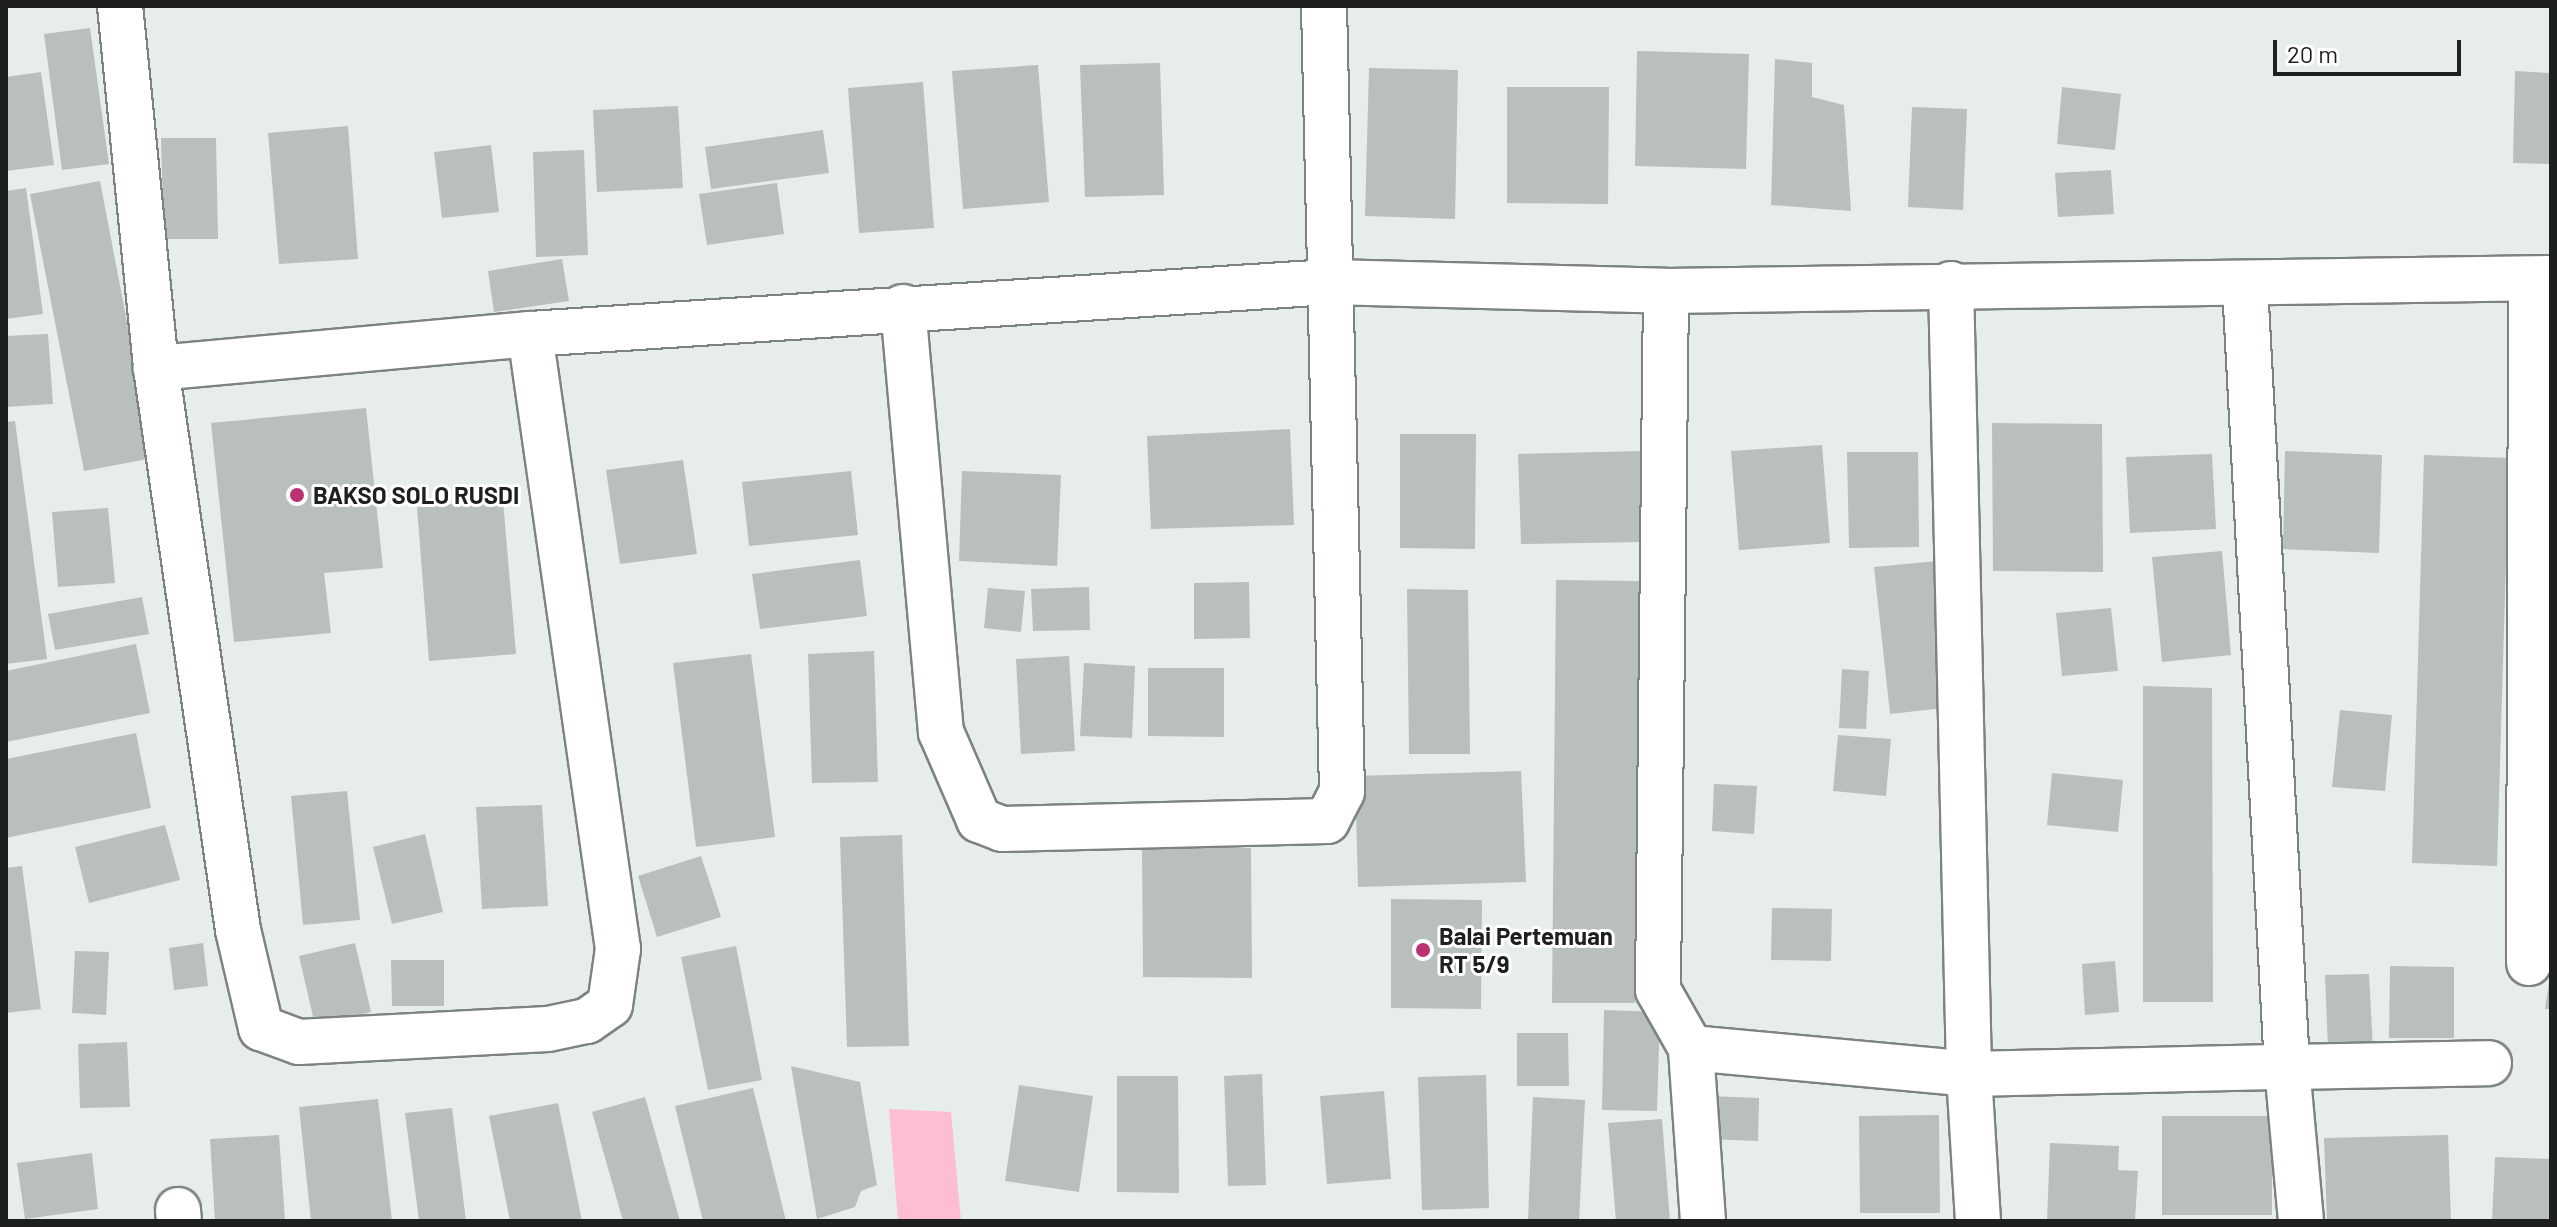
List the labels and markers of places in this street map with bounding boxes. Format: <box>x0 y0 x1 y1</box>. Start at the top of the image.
place label: BAKSO SOLO RUSDI <box>313 481 519 509</box>
marker: BAKSO SOLO RUSDI <box>288 486 306 504</box>
place label: Balai Pertemuan RT 5/9 <box>1439 922 1613 978</box>
marker: Balai Pertemuan RT 5/9 <box>1414 941 1432 959</box>

